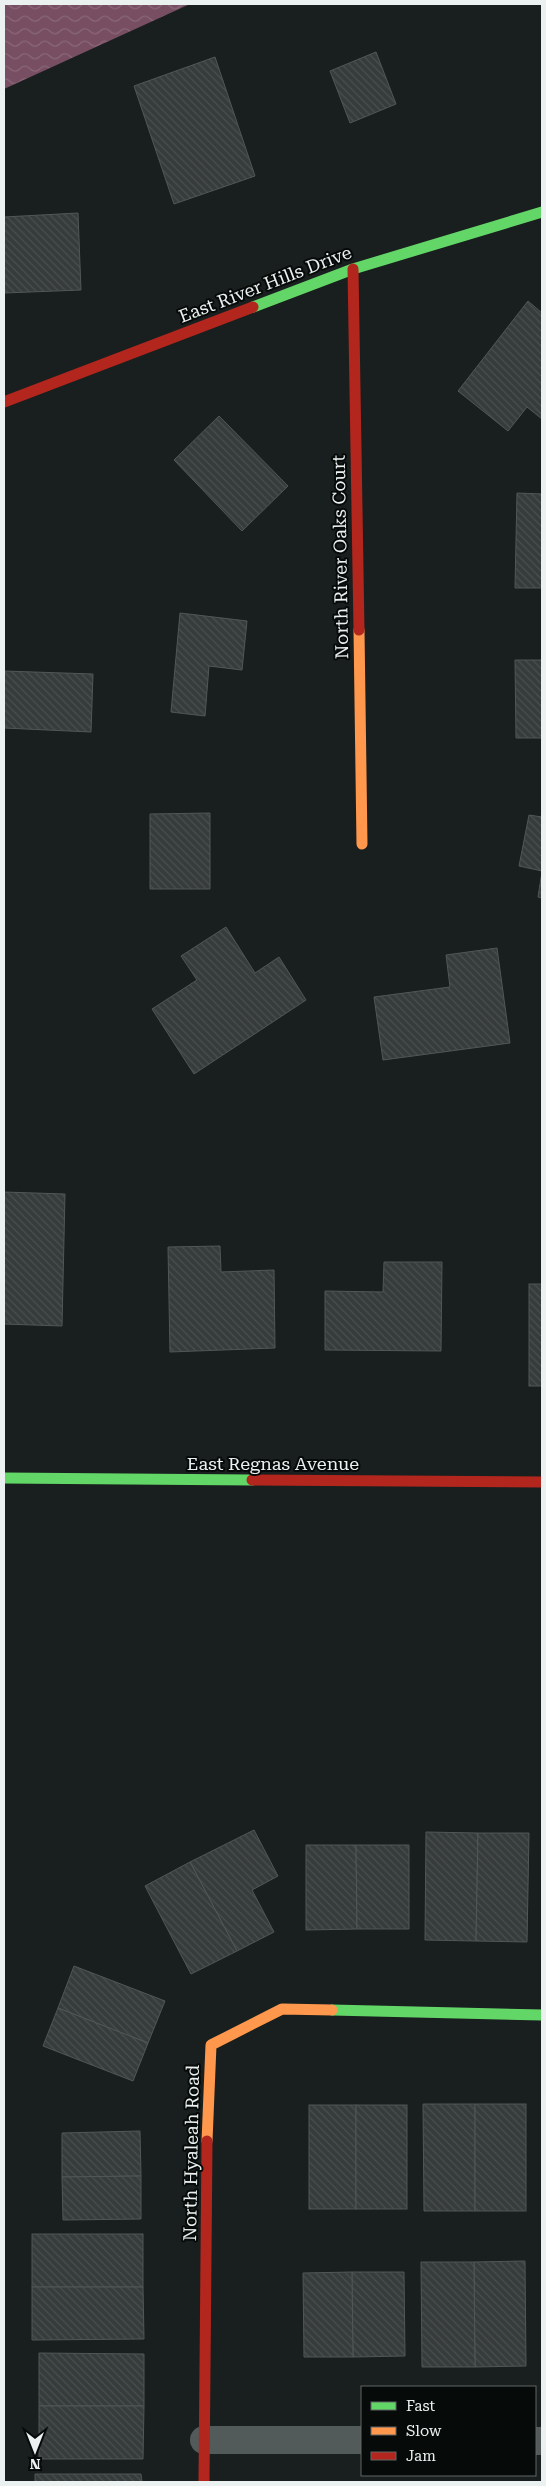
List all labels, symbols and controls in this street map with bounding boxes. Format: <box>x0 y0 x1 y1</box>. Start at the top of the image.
street label: East River Hills Drive <box>176 241 354 327</box>
street label: North River Oaks Court <box>328 455 352 659</box>
street label: East Regnas Avenue <box>187 1453 359 1474</box>
street label: North Hyaleah Road <box>179 2064 203 2241</box>
legend <box>361 2386 536 2476</box>
text: Fast <box>406 2397 436 2415</box>
text: Slow <box>406 2422 442 2440</box>
north arrow <box>10 2426 60 2476</box>
text: Jam <box>406 2447 436 2465</box>
text: N <box>29 2456 40 2472</box>

